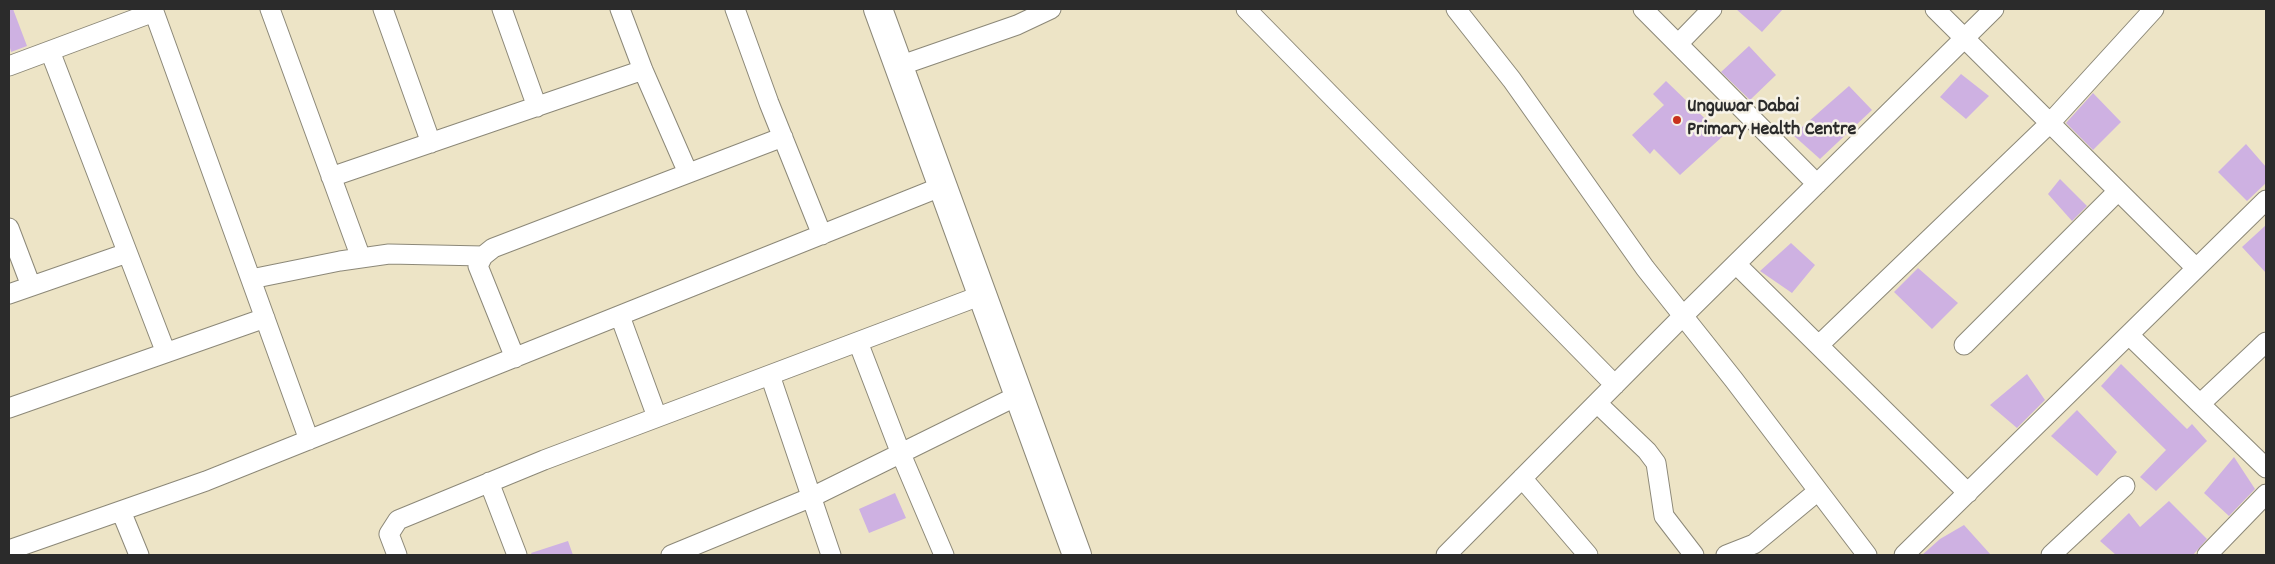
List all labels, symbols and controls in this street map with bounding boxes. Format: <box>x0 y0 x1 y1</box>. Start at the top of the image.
place label: Unguwar Dabai Primary Health Centre <box>1687 96 1856 143</box>
marker: Unguwar Dabai Primary Health Centre <box>1671 114 1683 126</box>

